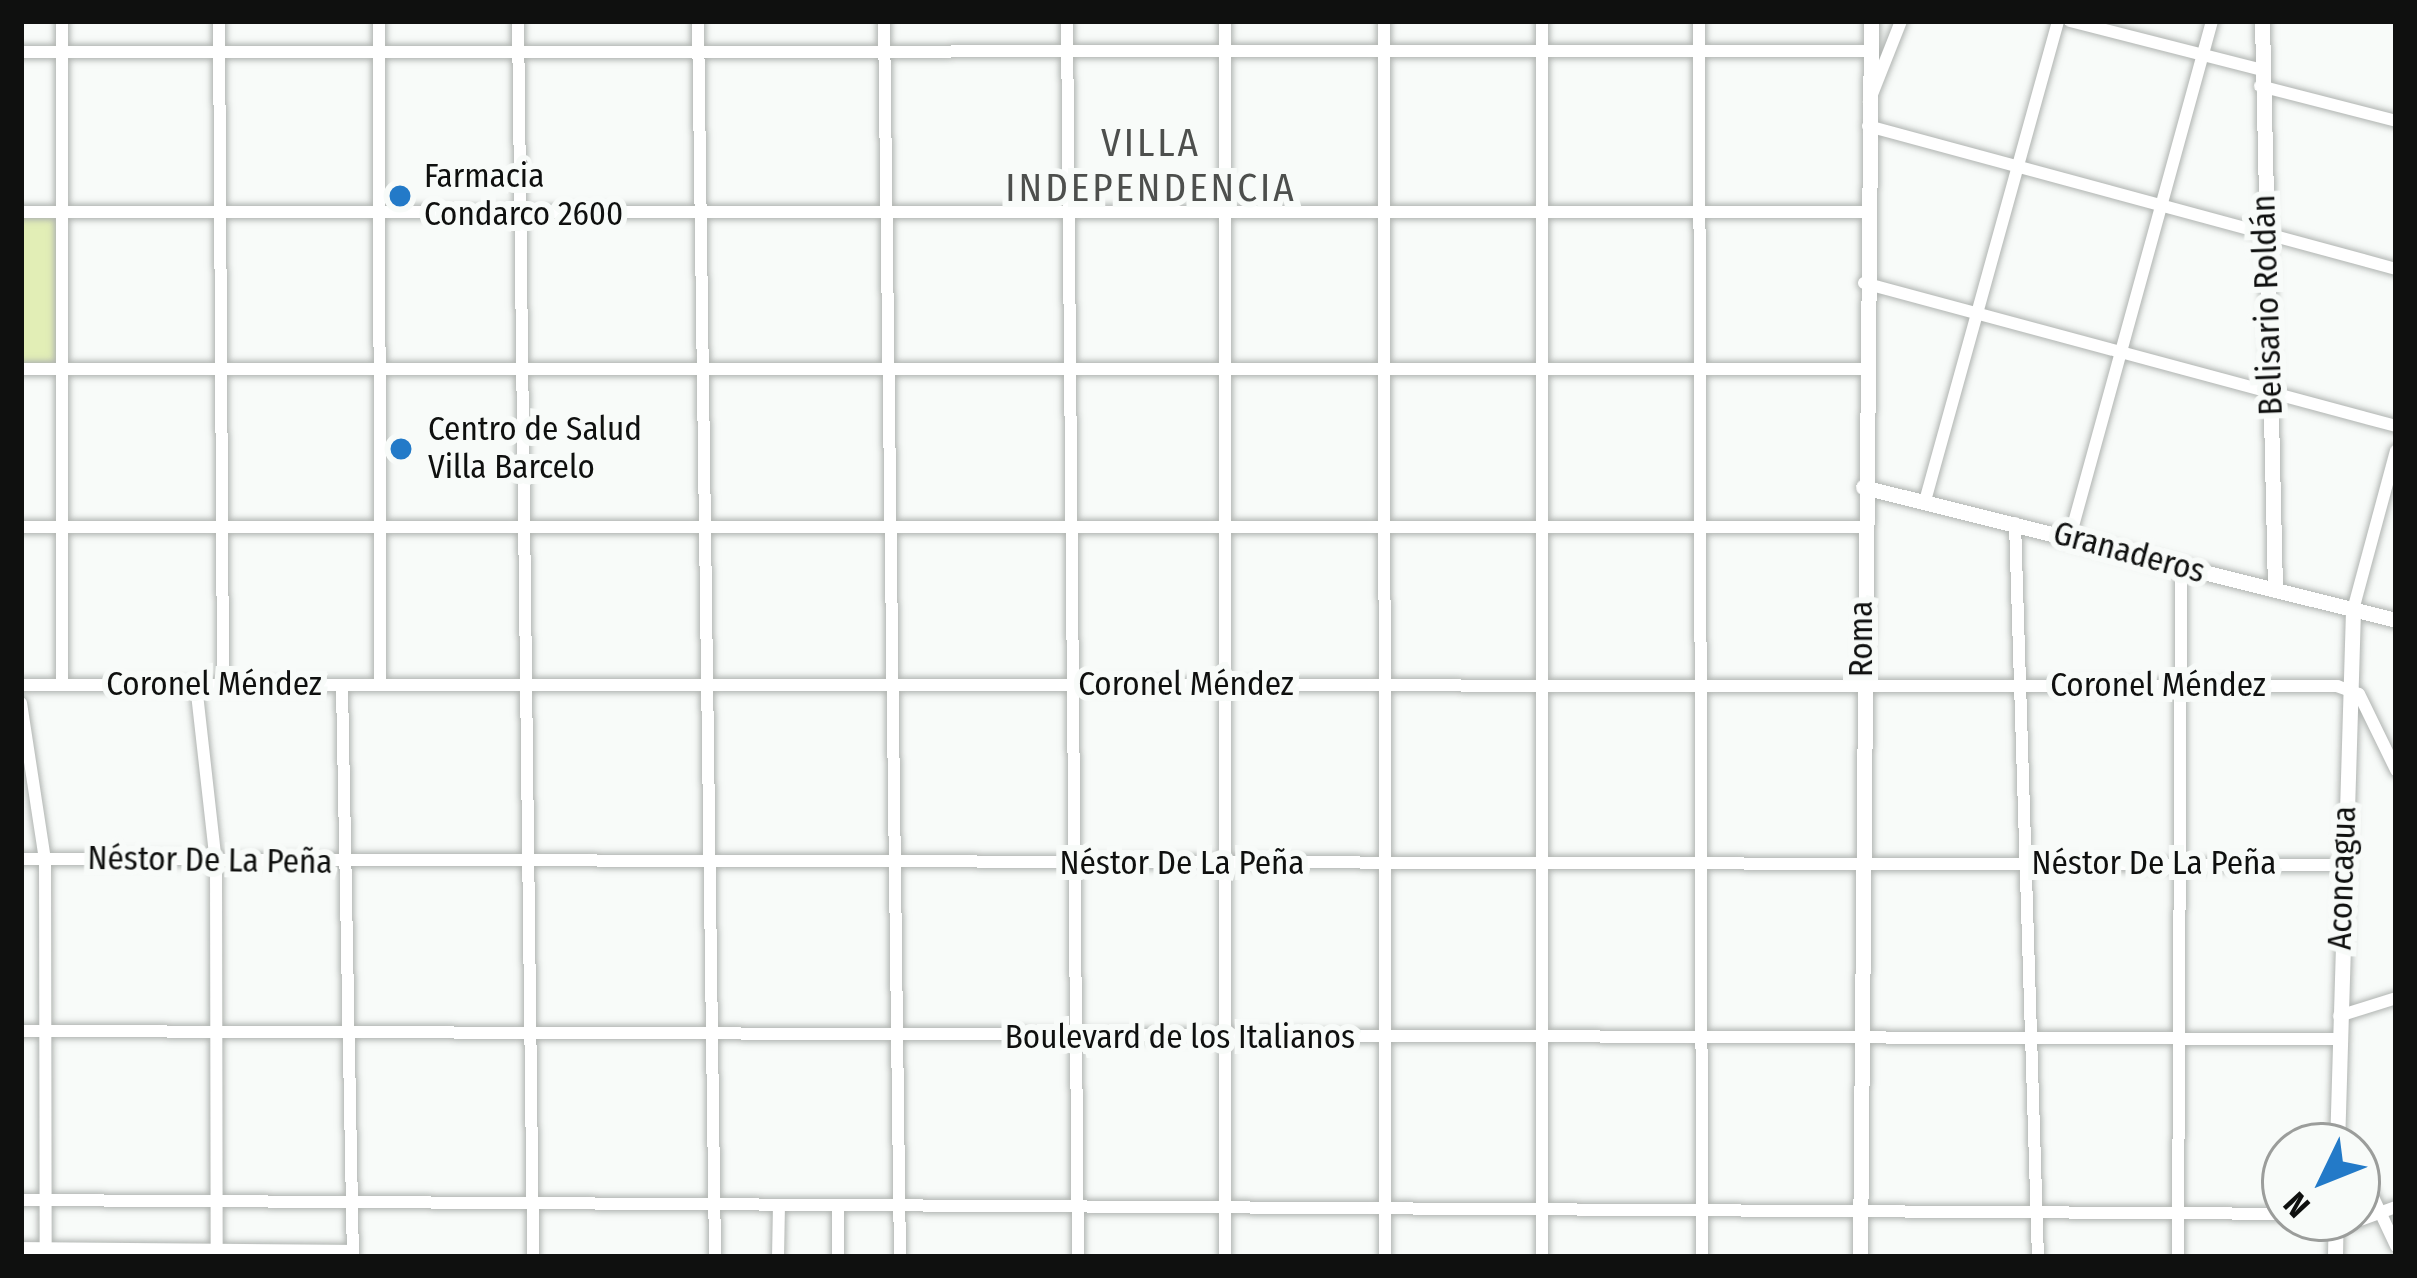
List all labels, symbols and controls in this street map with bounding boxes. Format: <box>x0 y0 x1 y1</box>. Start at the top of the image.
district label: VILLA INDEPENDENCIA <box>1005 121 1297 212</box>
place label: Farmacia Condarco 2600 <box>424 157 623 235</box>
marker: Farmacia Condarco 2600 <box>387 183 413 209</box>
street label: Belisario Roldán <box>2244 194 2292 416</box>
place label: Centro de Salud Villa Barcelo <box>428 410 642 488</box>
marker: Centro de Salud Villa Barcelo <box>385 433 417 465</box>
street label: Granaderos <box>2049 514 2209 592</box>
street label: Roma <box>1842 601 1882 677</box>
street label: Coronel Méndez <box>106 665 322 705</box>
street label: Coronel Méndez <box>1078 665 1294 705</box>
street label: Coronel Méndez <box>2050 666 2266 706</box>
street label: Aconcagua <box>2321 805 2365 951</box>
street label: Néstor De La Peña <box>87 839 333 883</box>
street label: Néstor De La Peña <box>1059 844 1305 884</box>
street label: Néstor De La Peña <box>2031 844 2277 884</box>
street label: Boulevard de los Italianos <box>1005 1018 1355 1058</box>
north arrow <box>2261 1122 2381 1242</box>
text: N <box>2275 1184 2318 1225</box>

